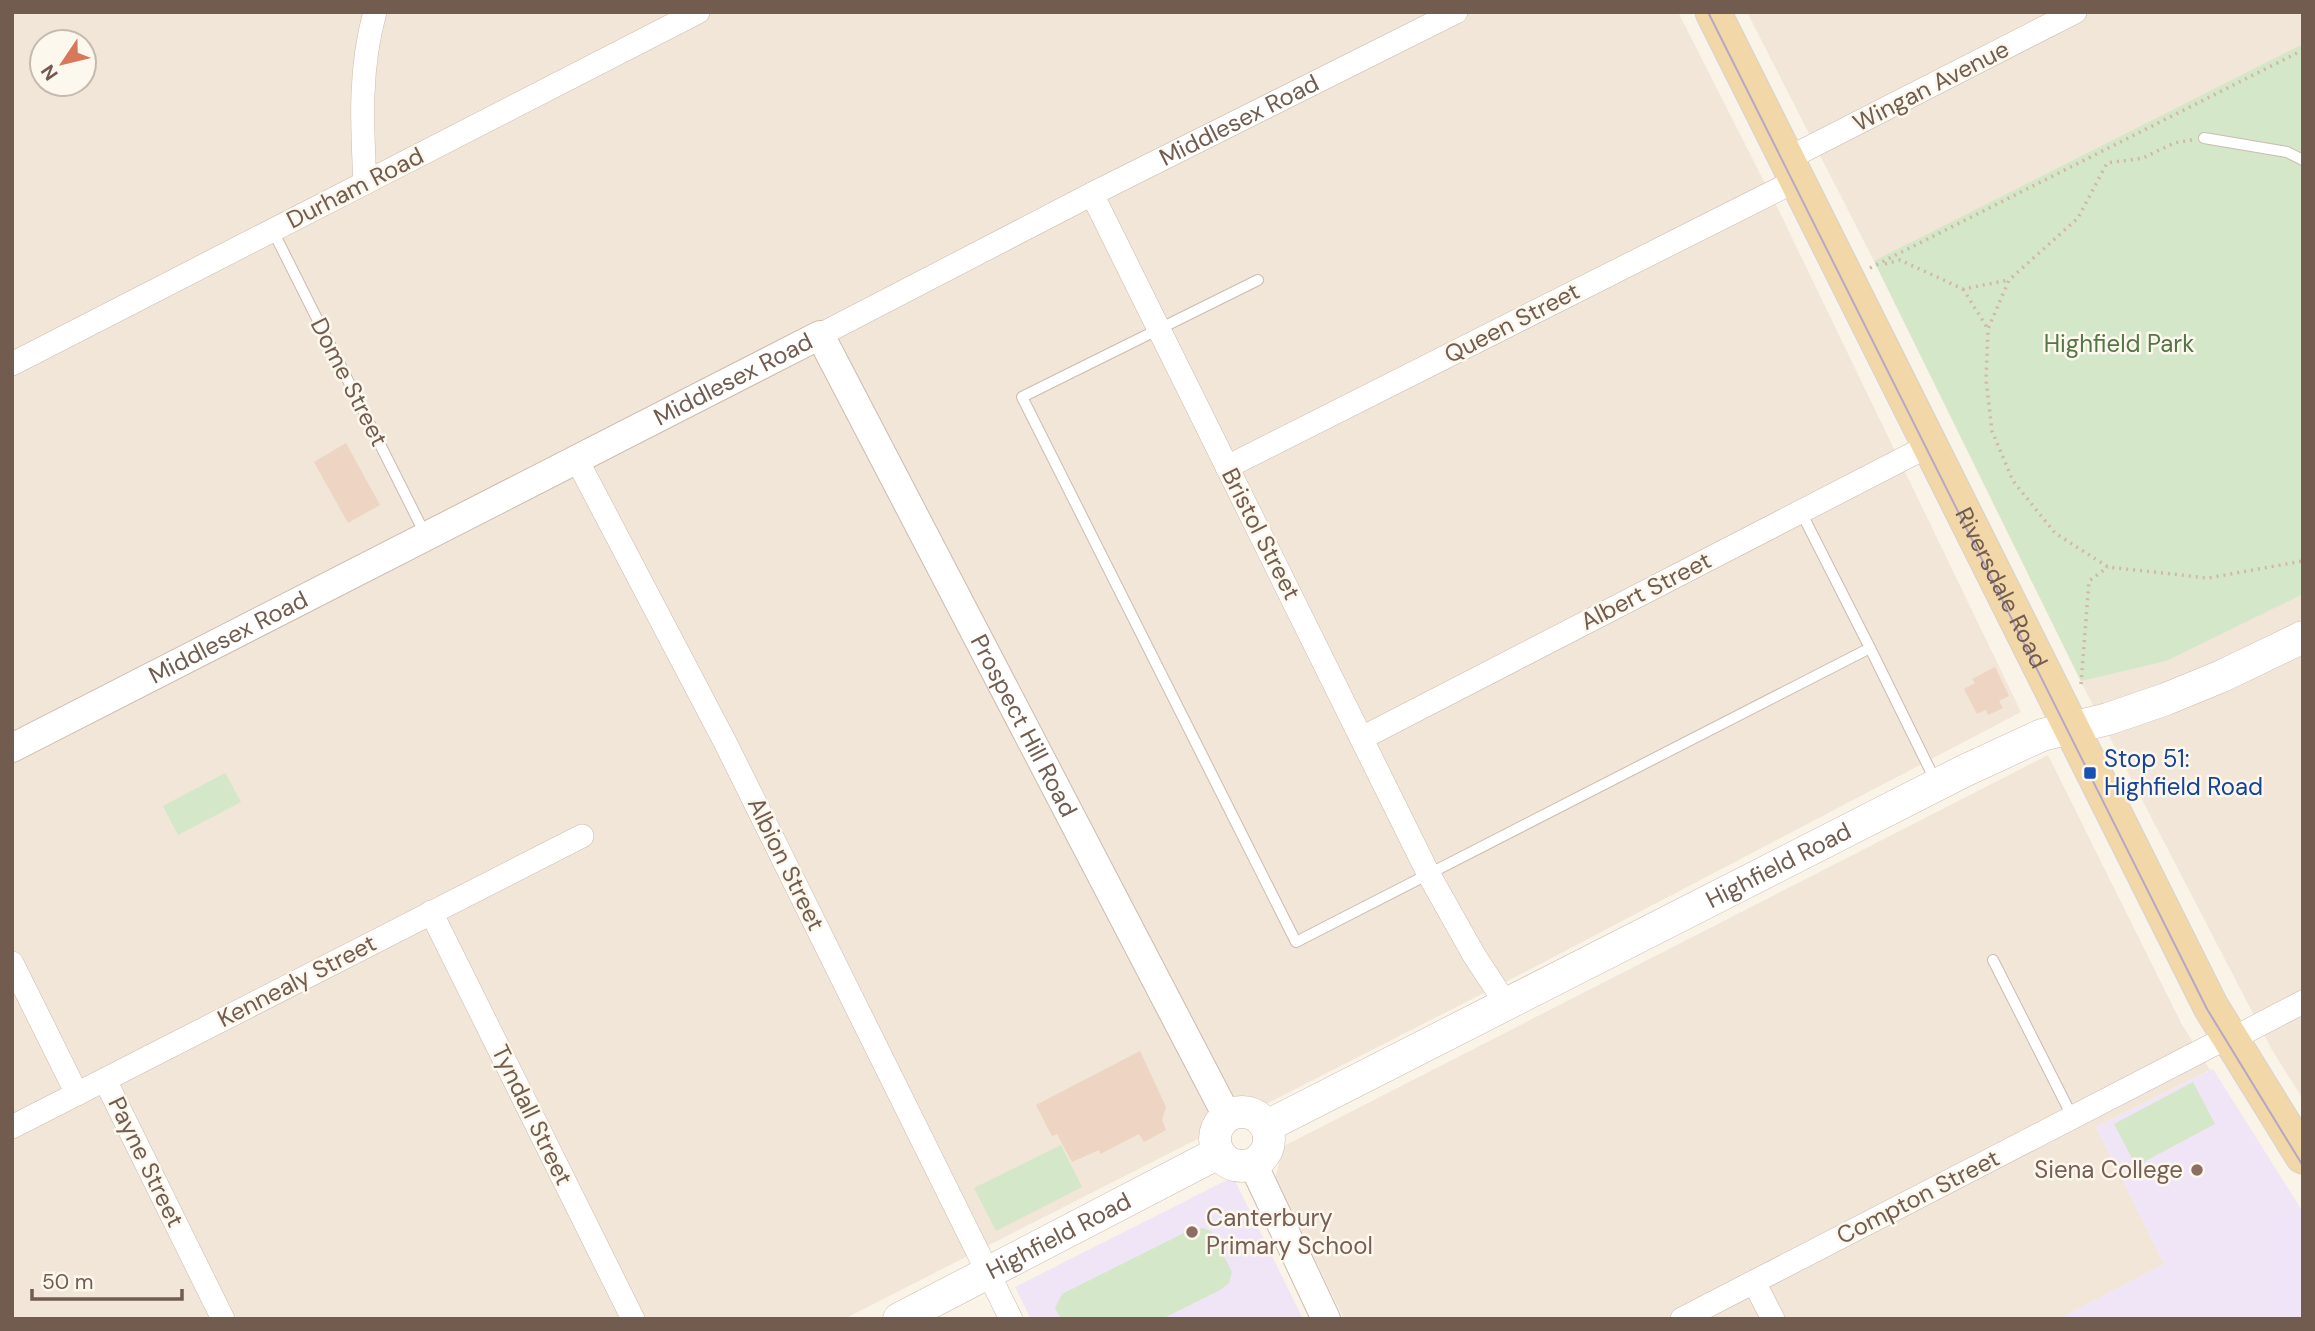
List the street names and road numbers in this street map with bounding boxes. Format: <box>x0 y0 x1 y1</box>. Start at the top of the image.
street label: Wingan Avenue <box>1848 33 2014 138</box>
street label: Middlesex Road <box>1154 67 1324 173</box>
street label: Durham Road <box>281 140 428 235</box>
street label: Queen Street <box>1439 275 1585 370</box>
street label: Dome Street <box>304 312 395 451</box>
street label: Middlesex Road <box>648 325 818 432</box>
street label: Bristol Street <box>1215 463 1308 605</box>
street label: Riversdale Road <box>1948 502 2055 673</box>
street label: Albert Street <box>1575 544 1716 637</box>
street label: Middlesex Road <box>143 583 313 690</box>
street label: Prospect Hill Road <box>964 629 1084 822</box>
street label: Albion Street <box>741 792 832 936</box>
street label: Highfield Road <box>1700 815 1856 915</box>
street label: Kennealy Street <box>212 927 381 1034</box>
street label: Tyndall Street <box>485 1039 580 1190</box>
street label: Payne Street <box>102 1092 191 1232</box>
street label: Compton Street <box>1831 1142 2004 1251</box>
street label: Highfield Road <box>981 1185 1136 1286</box>

